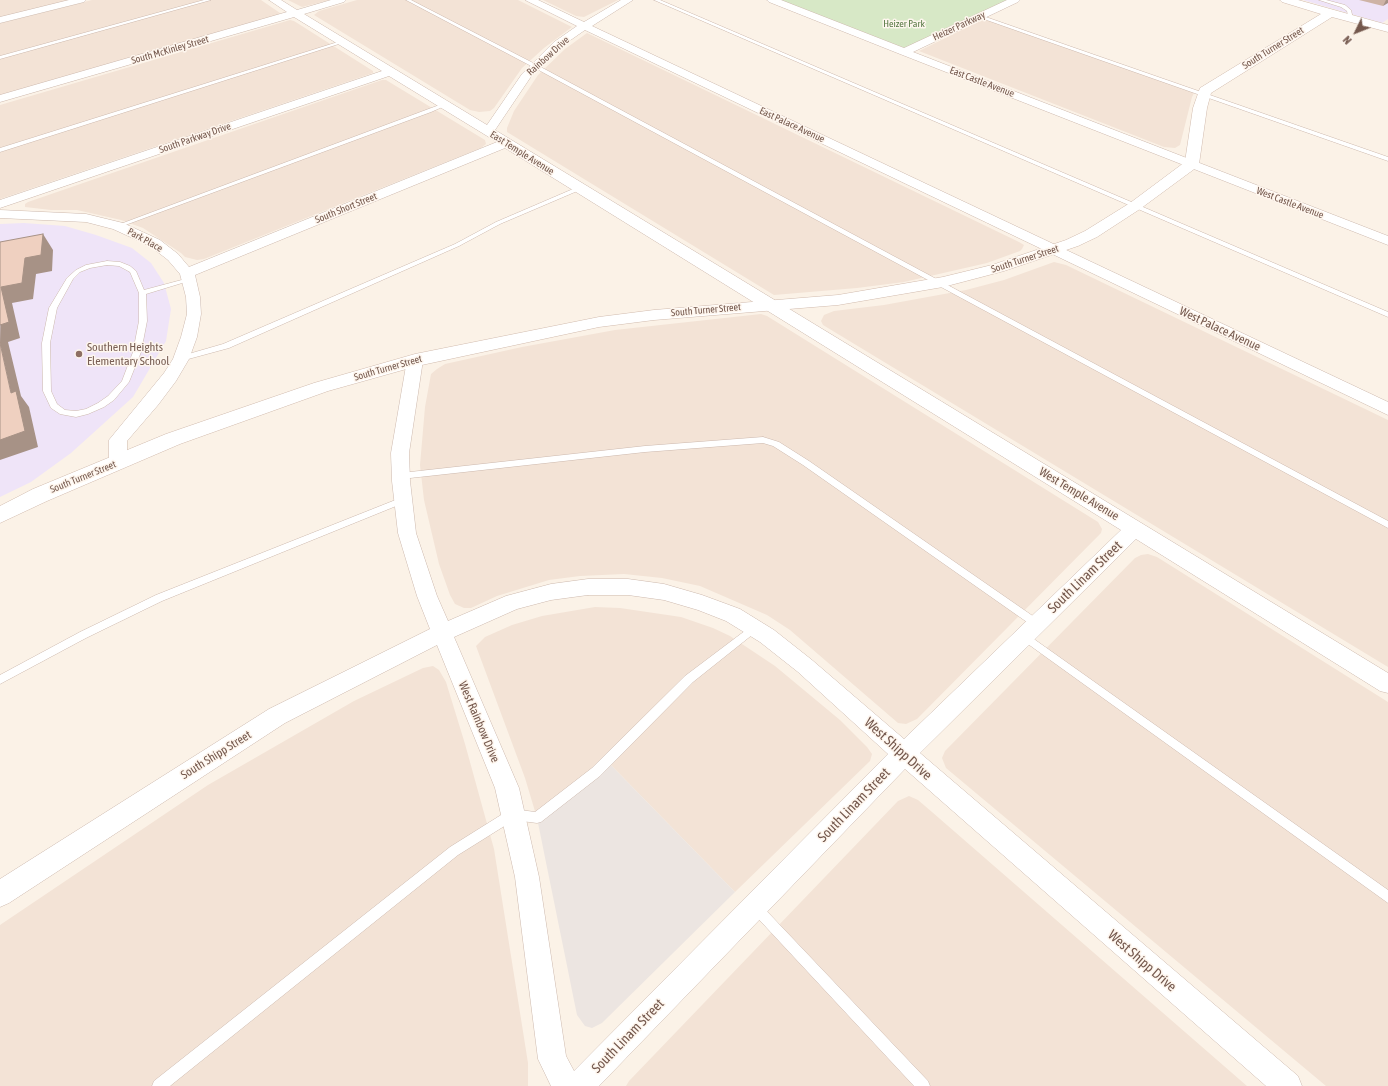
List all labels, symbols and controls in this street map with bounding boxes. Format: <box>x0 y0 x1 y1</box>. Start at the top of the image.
street label: Heizer Parkway <box>931 9 987 43</box>
north arrow <box>1336 12 1376 52</box>
park label: Heizer Park <box>883 18 925 30</box>
street label: South Turner Street <box>1240 24 1306 72</box>
street label: South McKinley Street <box>130 33 210 67</box>
street label: Rainbow Drive <box>524 34 572 78</box>
text: N <box>1341 34 1354 47</box>
street label: East Castle Avenue <box>948 64 1016 100</box>
street label: East Palace Avenue <box>757 105 827 145</box>
street label: South Parkway Drive <box>158 120 232 156</box>
street label: East Temple Avenue <box>488 129 556 177</box>
street label: West Castle Avenue <box>1255 185 1325 221</box>
street label: South Short Street <box>313 190 379 226</box>
street label: Park Place <box>125 225 165 255</box>
street label: South Turner Street <box>990 242 1060 276</box>
street label: South Turner Street <box>671 301 741 319</box>
street label: West Palace Avenue <box>1177 304 1263 354</box>
place label: Southern Heights Elementary School <box>87 340 169 368</box>
marker: Southern Heights Elementary School <box>74 349 84 359</box>
street label: South Turner Street <box>353 353 423 383</box>
street label: South Turner Street <box>48 458 118 496</box>
street label: West Temple Avenue <box>1036 464 1122 524</box>
street label: South Linam Street <box>1044 537 1126 617</box>
street label: West Rainbow Drive <box>455 679 503 765</box>
street label: West Shipp Drive <box>861 714 935 784</box>
street label: South Shipp Street <box>178 728 254 782</box>
street label: South Linam Street <box>814 764 894 846</box>
street label: West Shipp Drive <box>1104 927 1180 995</box>
street label: South Linam Street <box>588 995 668 1077</box>

